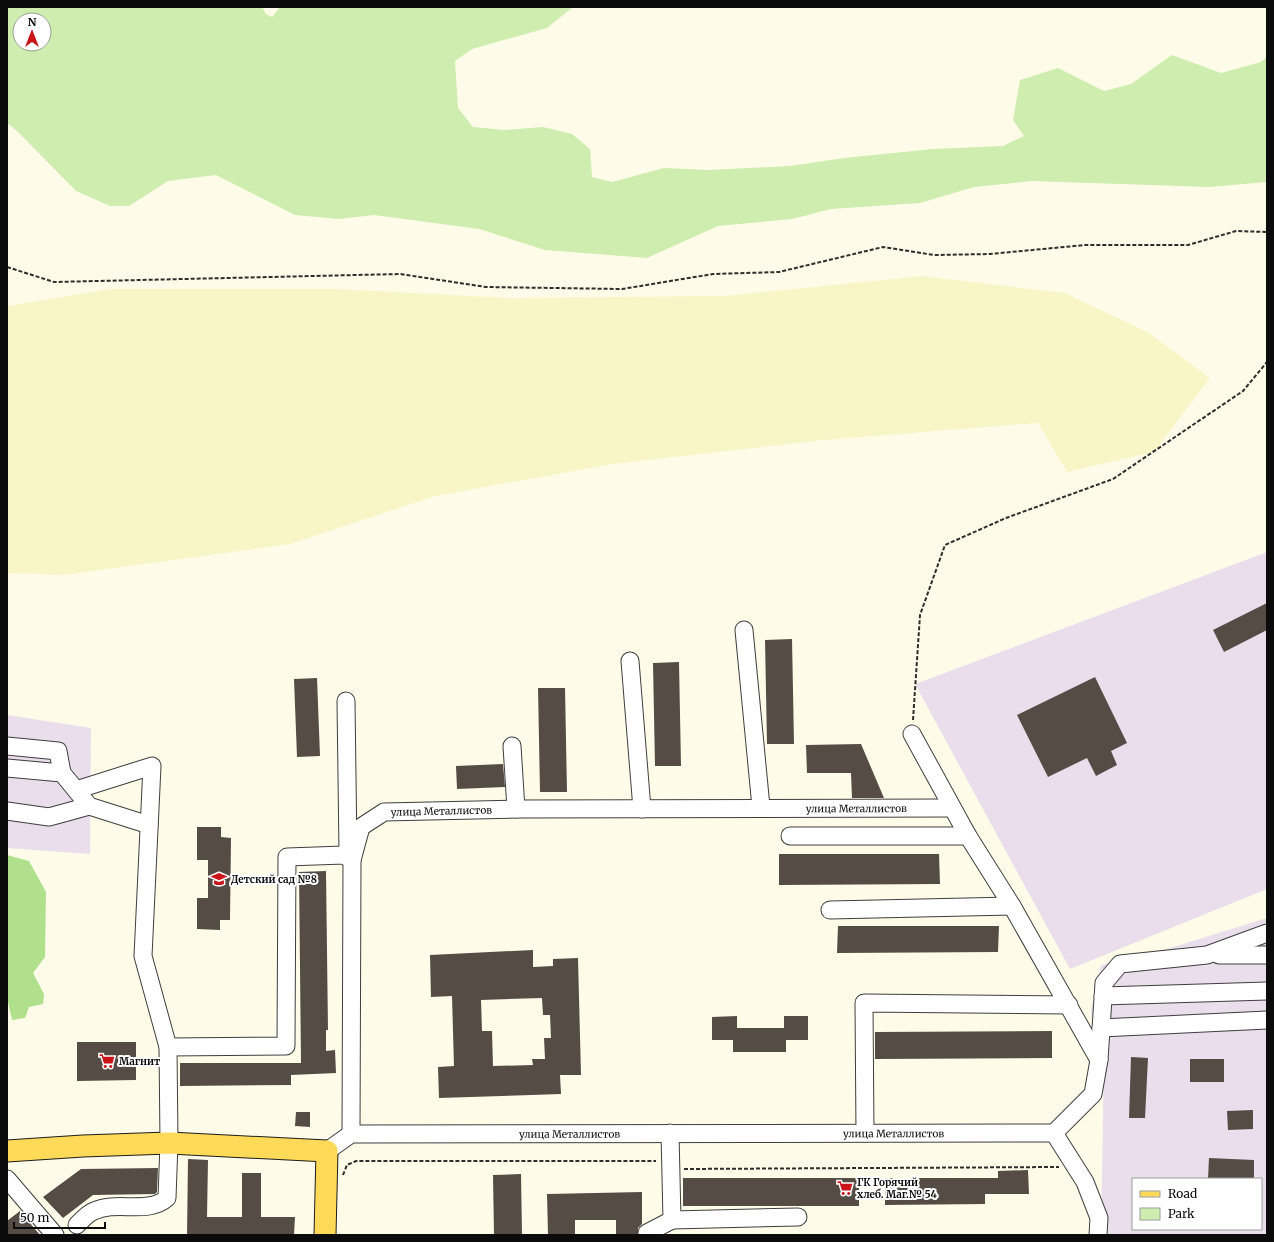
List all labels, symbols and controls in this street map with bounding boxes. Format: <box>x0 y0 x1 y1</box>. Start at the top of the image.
north arrow <box>12 12 52 52</box>
text: N <box>28 15 37 29</box>
street label: улица Металлистов <box>806 802 907 815</box>
street label: улица Металлистов <box>391 803 492 818</box>
school or university icon: Детский сад №8 <box>210 870 228 888</box>
place label: Детский сад №8 <box>231 873 317 886</box>
supermarket icon: Магнит <box>98 1052 116 1070</box>
place label: Магнит <box>119 1055 160 1068</box>
street label: улица Металлистов <box>519 1127 620 1140</box>
street label: улица Металлистов <box>843 1127 944 1140</box>
place label: ГК Горячий хлеб. Маг.№ 54 <box>857 1176 937 1201</box>
legend <box>1132 1178 1262 1230</box>
supermarket icon: ГК Горячий хлеб. Маг.№ 54 <box>836 1179 854 1197</box>
text: Road <box>1168 1186 1197 1201</box>
scale bar <box>14 1204 105 1230</box>
text: Park <box>1168 1206 1195 1221</box>
text: 50 m <box>20 1210 49 1225</box>

